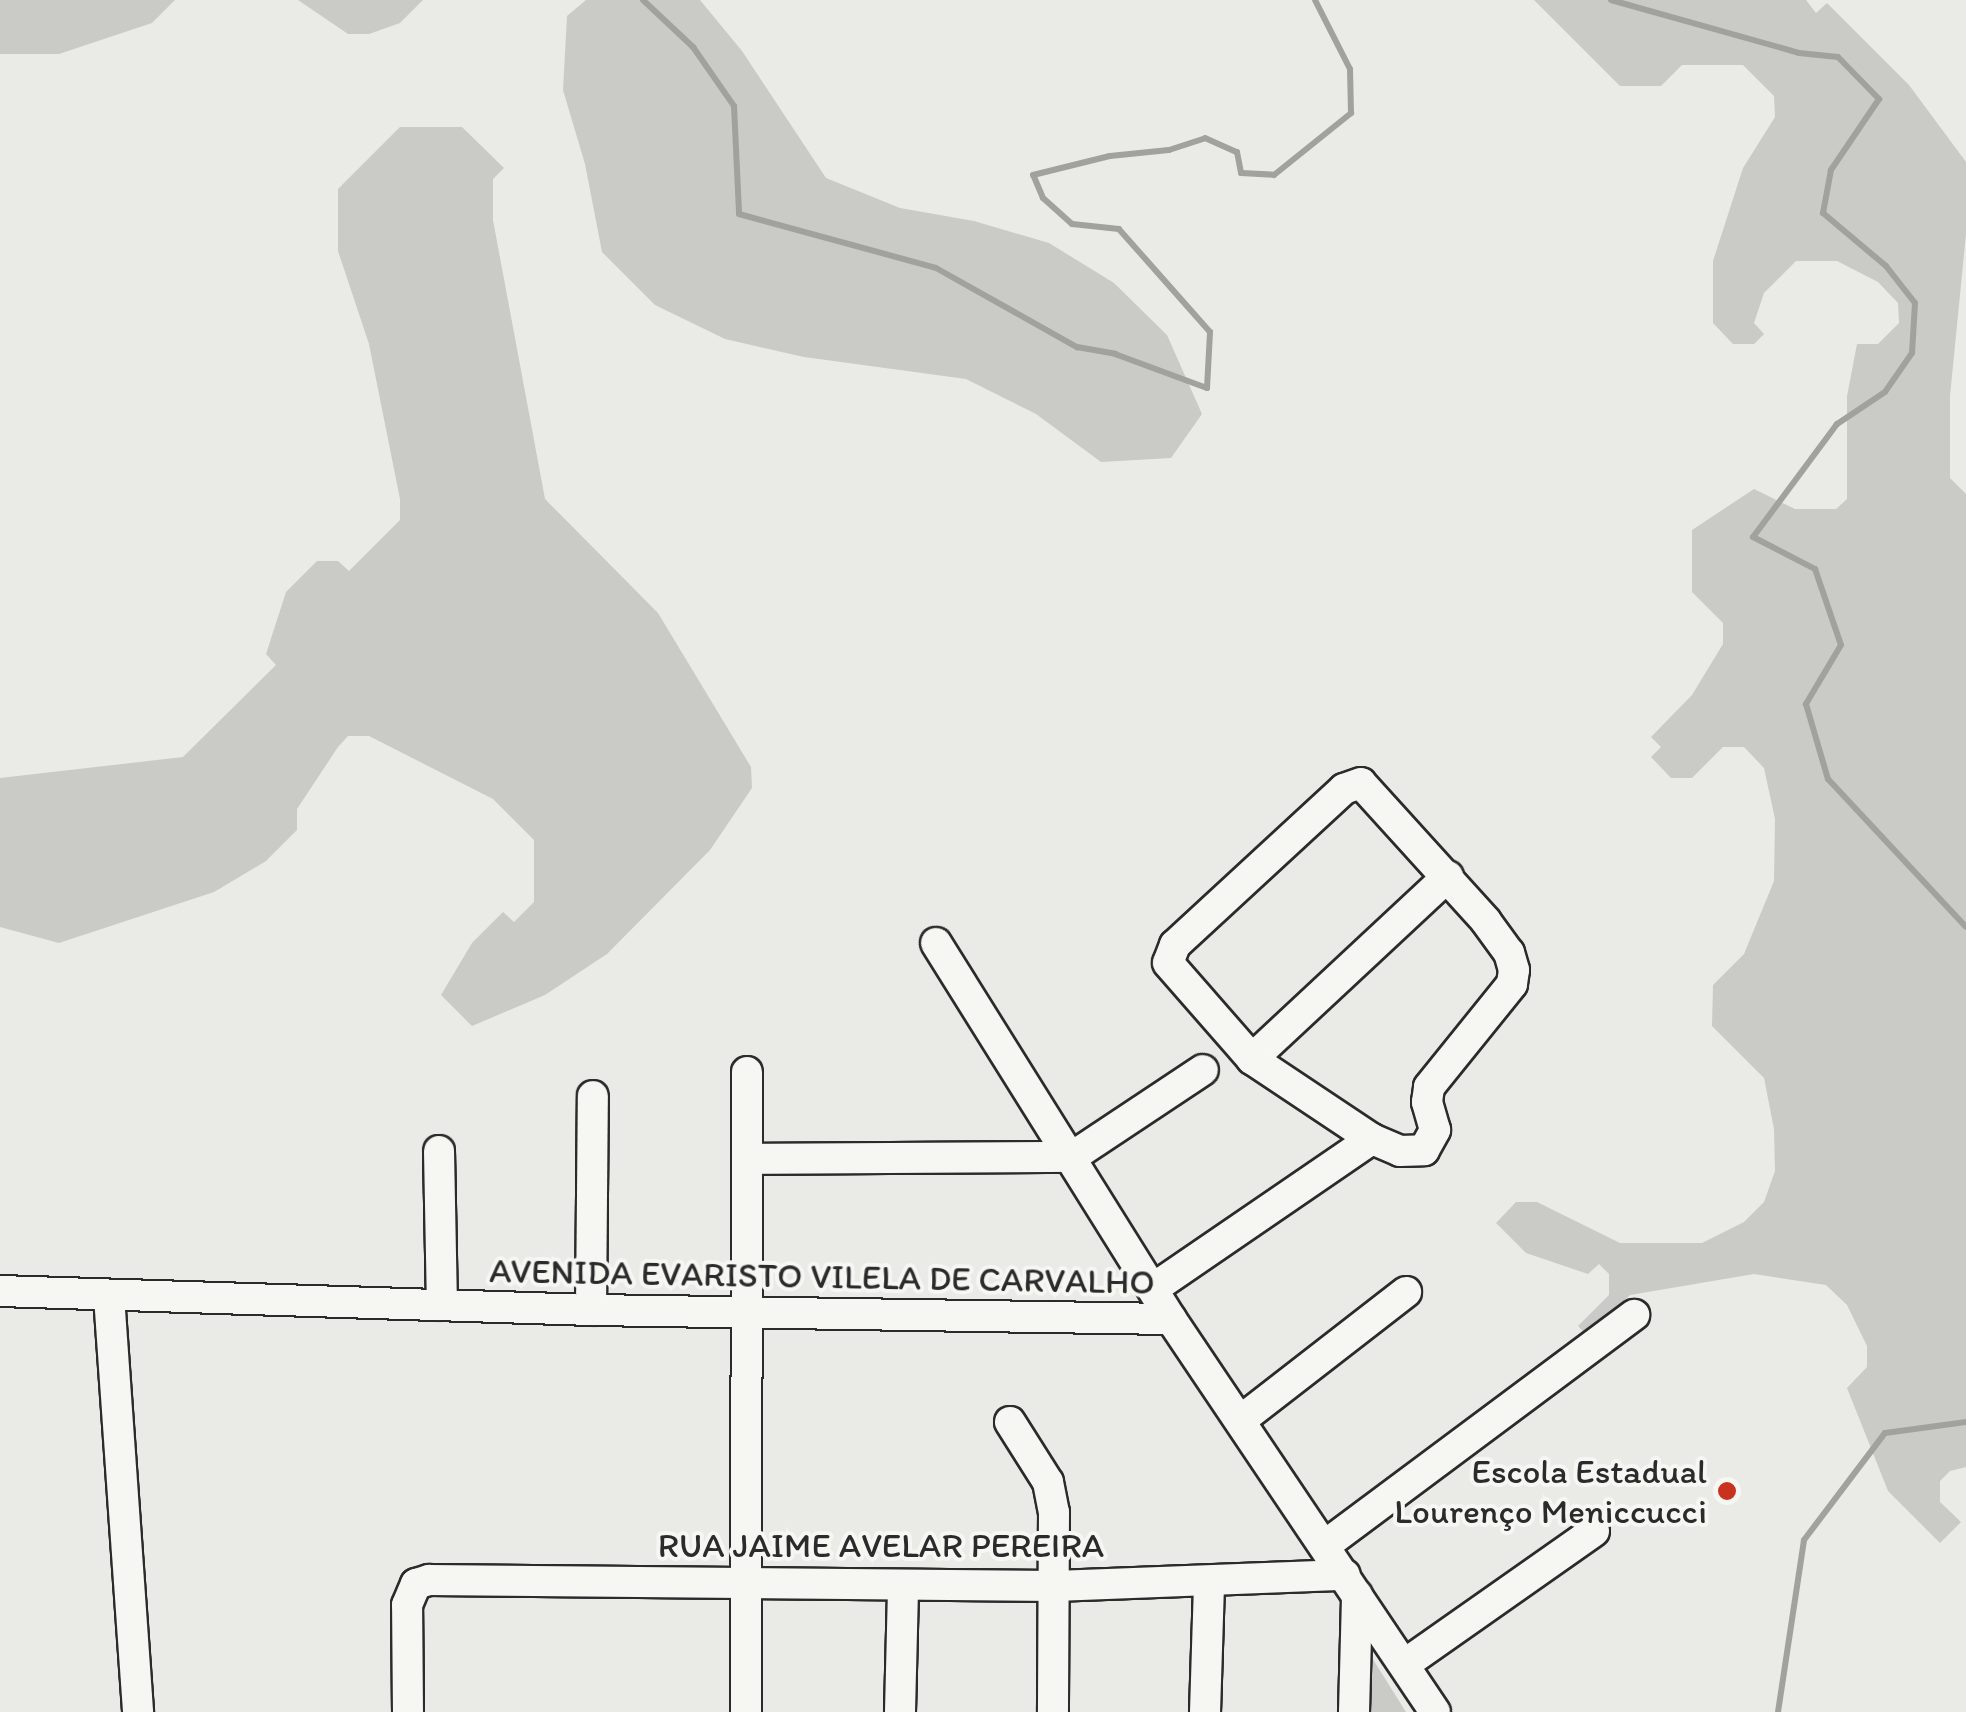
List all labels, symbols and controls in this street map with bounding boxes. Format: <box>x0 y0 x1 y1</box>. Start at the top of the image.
street label: AVENIDA EVARISTO VILELA DE CARVALHO <box>488 1249 1156 1303</box>
place label: Escola Estadual Lourenço Meniccucci <box>1395 1450 1707 1532</box>
marker: Escola Estadual Lourenço Meniccucci <box>1716 1480 1738 1502</box>
street label: RUA JAIME AVELAR PEREIRA <box>658 1524 1104 1566</box>

